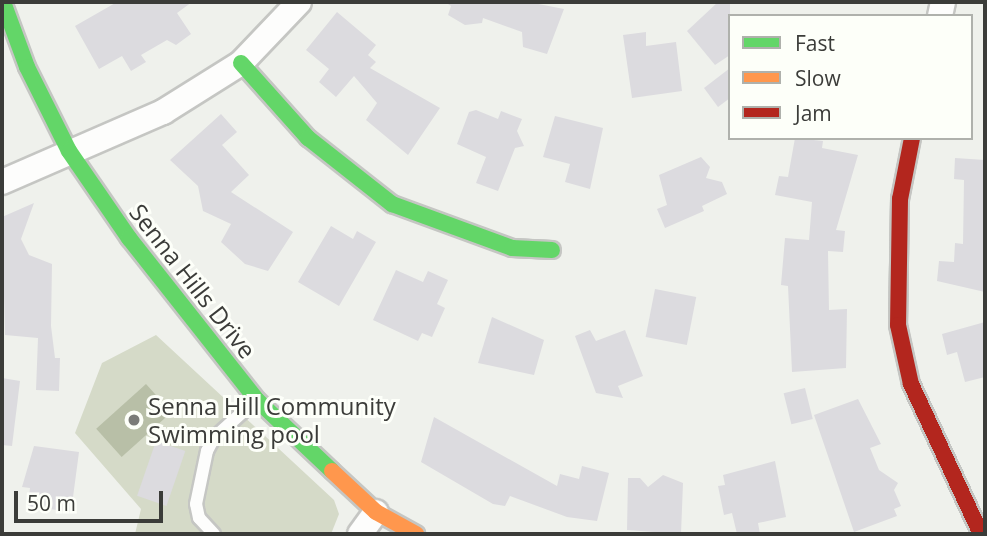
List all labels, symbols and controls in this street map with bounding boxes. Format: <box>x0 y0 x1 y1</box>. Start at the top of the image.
legend <box>728 14 973 140</box>
text: Fast <box>795 29 835 57</box>
text: Slow <box>795 64 841 92</box>
text: Jam <box>795 99 832 127</box>
street label: Senna Hills Drive <box>124 198 262 364</box>
place label: Senna Hill Community Swimming pool <box>148 392 396 448</box>
marker: Senna Hill Community Swimming pool <box>126 412 142 428</box>
scale bar <box>18 476 166 520</box>
text: 50 m <box>27 489 76 517</box>

